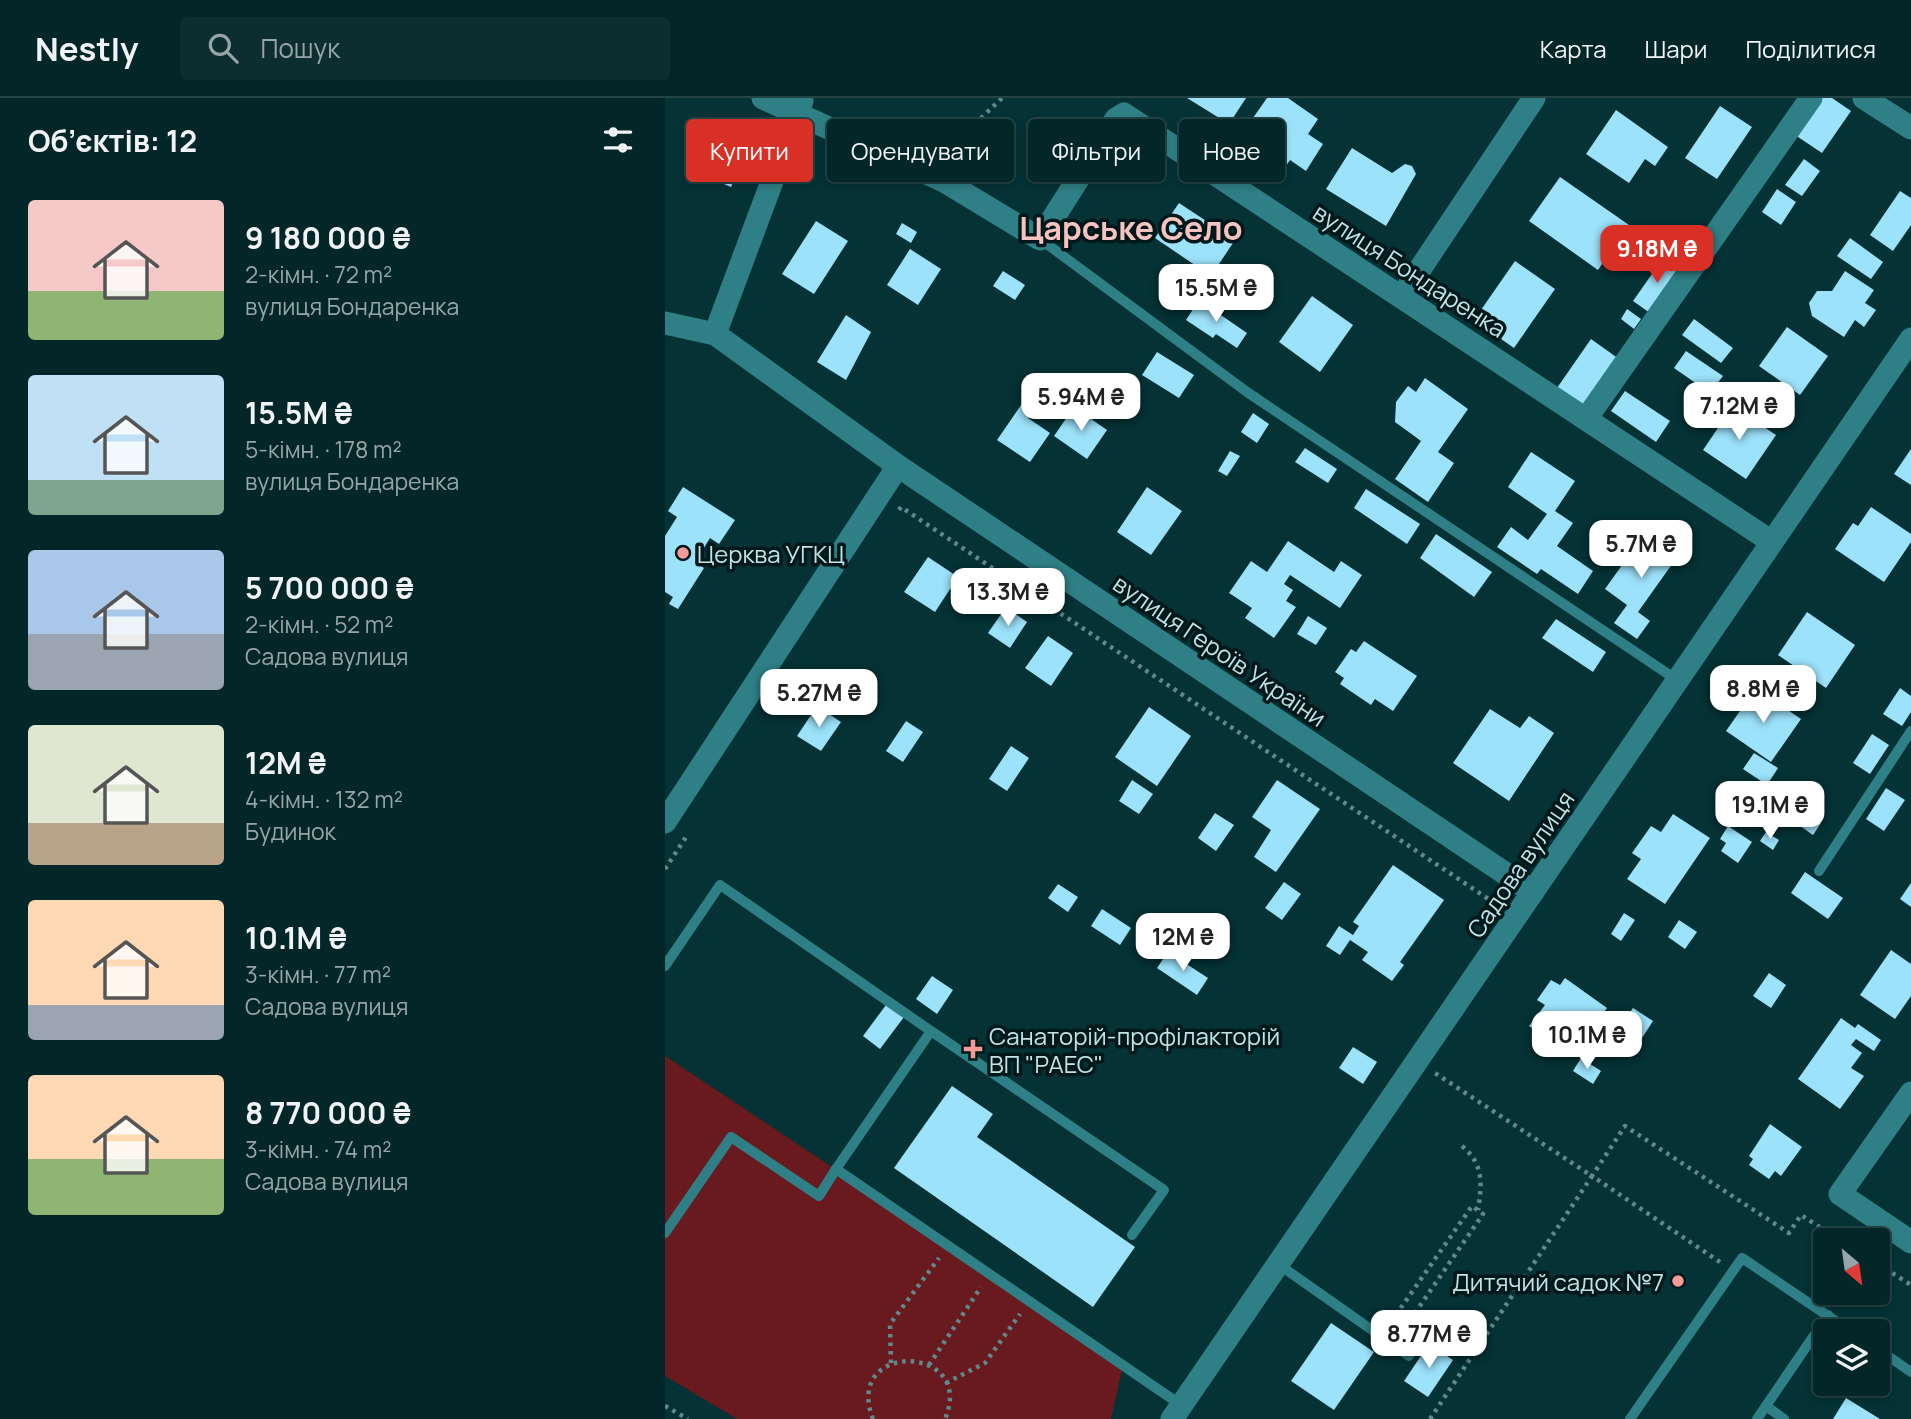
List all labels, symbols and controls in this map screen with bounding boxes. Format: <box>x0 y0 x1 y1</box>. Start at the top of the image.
search box <box>180 17 670 80</box>
text: Nestly <box>35 26 138 71</box>
icon: search <box>204 29 242 67</box>
text: Пошук <box>260 30 340 66</box>
text: Карта <box>1540 32 1607 65</box>
text: Шари <box>1645 32 1707 65</box>
text: Поділитися <box>1745 32 1876 65</box>
chip: Купити <box>686 119 813 182</box>
chip: Орендувати <box>827 119 1014 182</box>
chip: Фільтри <box>1028 119 1165 182</box>
chip: Нове <box>1179 119 1285 182</box>
text: Об’єктів: 12 <box>28 120 197 161</box>
icon: filters <box>599 121 637 159</box>
street label: вулиця Бондаренка <box>1307 195 1513 345</box>
district label: Царське Село <box>1019 206 1243 250</box>
text: 9 180 000 ₴ <box>245 217 411 258</box>
pin: 9.18M ₴ <box>1592 226 1722 285</box>
icon: home <box>84 228 168 312</box>
text: 9.18M ₴ <box>1616 232 1698 264</box>
text: 2-кімн. · 72 m² <box>245 258 392 290</box>
pin: 15.5M ₴ <box>1151 264 1281 324</box>
text: 15.5M ₴ <box>1175 271 1257 303</box>
text: вулиця Бондаренка <box>245 290 459 322</box>
pin: 5.94M ₴ <box>1016 374 1146 433</box>
text: 5.94M ₴ <box>1037 380 1125 412</box>
pin: 7.12M ₴ <box>1674 382 1804 442</box>
text: 7.12M ₴ <box>1700 389 1778 421</box>
text: 15.5M ₴ <box>245 392 353 433</box>
icon: home <box>84 403 168 487</box>
text: 5-кімн. · 178 m² <box>245 433 402 465</box>
text: вулиця Бондаренка <box>245 465 459 497</box>
pin: 5.7M ₴ <box>1584 520 1698 580</box>
text: 5.7M ₴ <box>1605 527 1677 559</box>
place label: Церква УГКЦ <box>697 537 844 570</box>
marker: Церква УГКЦ <box>675 545 691 561</box>
street label: вулиця Героїв України <box>1107 566 1333 734</box>
text: 5 700 000 ₴ <box>245 567 414 608</box>
pin: 13.3M ₴ <box>943 568 1073 628</box>
text: 13.3M ₴ <box>967 575 1049 607</box>
icon: home <box>84 578 168 662</box>
text: 2-кімн. · 52 m² <box>245 608 393 640</box>
text: Садова вулиця <box>245 640 409 672</box>
pin: 8.8M ₴ <box>1706 666 1820 725</box>
pin: 5.27M ₴ <box>754 670 884 729</box>
text: 8.8M ₴ <box>1726 672 1800 704</box>
text: 5.27M ₴ <box>776 676 862 708</box>
text: 12M ₴ <box>245 742 326 783</box>
icon: home <box>84 753 168 837</box>
pin: 19.1M ₴ <box>1705 782 1835 841</box>
text: 4-кімн. · 132 m² <box>245 783 403 815</box>
street label: Садова вулиця <box>1459 784 1581 944</box>
text: 19.1M ₴ <box>1731 788 1809 820</box>
text: Будинок <box>245 815 336 847</box>
pin: 12M ₴ <box>1134 914 1232 973</box>
text: 10.1M ₴ <box>245 917 347 958</box>
text: 12M ₴ <box>1152 920 1214 952</box>
icon: home <box>84 928 168 1012</box>
text: 3-кімн. · 77 m² <box>245 958 391 990</box>
text: Садова вулиця <box>245 990 409 1022</box>
pin: 10.1M ₴ <box>1522 1012 1652 1071</box>
text: 10.1M ₴ <box>1548 1018 1626 1050</box>
place label: Санаторій-профілакторій ВП "РАЕС" <box>989 1019 1280 1080</box>
marker: Санаторій-профілакторій ВП "РАЕС" <box>963 1039 983 1059</box>
text: 8 770 000 ₴ <box>245 1092 411 1133</box>
icon: home <box>84 1103 168 1187</box>
text: 3-кімн. · 74 m² <box>245 1133 391 1165</box>
text: Садова вулиця <box>245 1165 409 1197</box>
north arrow <box>1813 1228 1890 1306</box>
map controls <box>1813 1228 1890 1396</box>
place label: Дитячий садок №7 <box>1452 1265 1664 1298</box>
marker: Дитячий садок №7 <box>1670 1273 1686 1289</box>
pin: 8.77M ₴ <box>1364 1310 1494 1370</box>
text: 8.77M ₴ <box>1387 1317 1471 1349</box>
button: layers <box>1813 1319 1890 1396</box>

